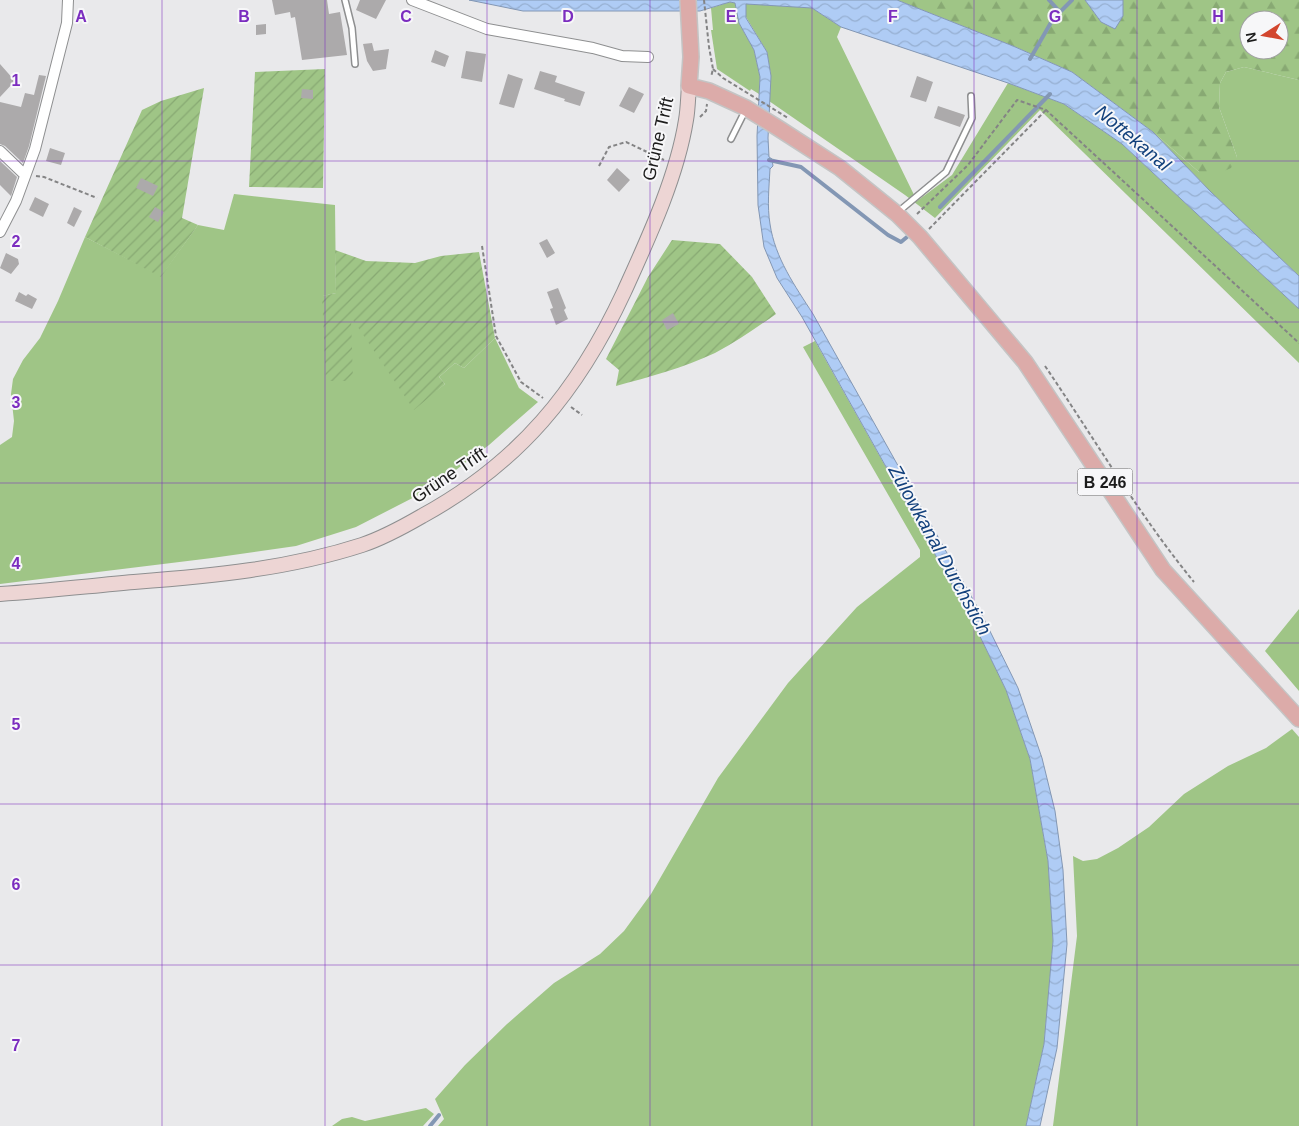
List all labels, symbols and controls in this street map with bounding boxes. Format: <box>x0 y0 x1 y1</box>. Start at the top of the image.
text: A <box>75 8 87 25</box>
text: B <box>238 8 250 25</box>
text: C <box>400 8 412 25</box>
text: D <box>562 8 574 25</box>
text: E <box>726 8 737 25</box>
text: F <box>888 8 898 25</box>
text: G <box>1049 8 1061 25</box>
text: H <box>1212 8 1224 25</box>
north arrow <box>1239 10 1289 60</box>
text: N <box>1242 31 1260 44</box>
text: 1 <box>12 72 21 89</box>
street label: Grüne Trift <box>639 95 677 183</box>
water label: Nottekanal <box>1091 101 1175 176</box>
text: 2 <box>12 233 21 250</box>
text: 3 <box>12 394 21 411</box>
street label: Grüne Trift <box>408 443 490 507</box>
water label: Zülowkanal Durchstich <box>884 460 996 639</box>
road number: B 246 <box>1078 468 1132 496</box>
text: 4 <box>12 555 21 572</box>
text: 5 <box>12 716 21 733</box>
text: 6 <box>12 876 21 893</box>
text: 7 <box>12 1037 21 1054</box>

